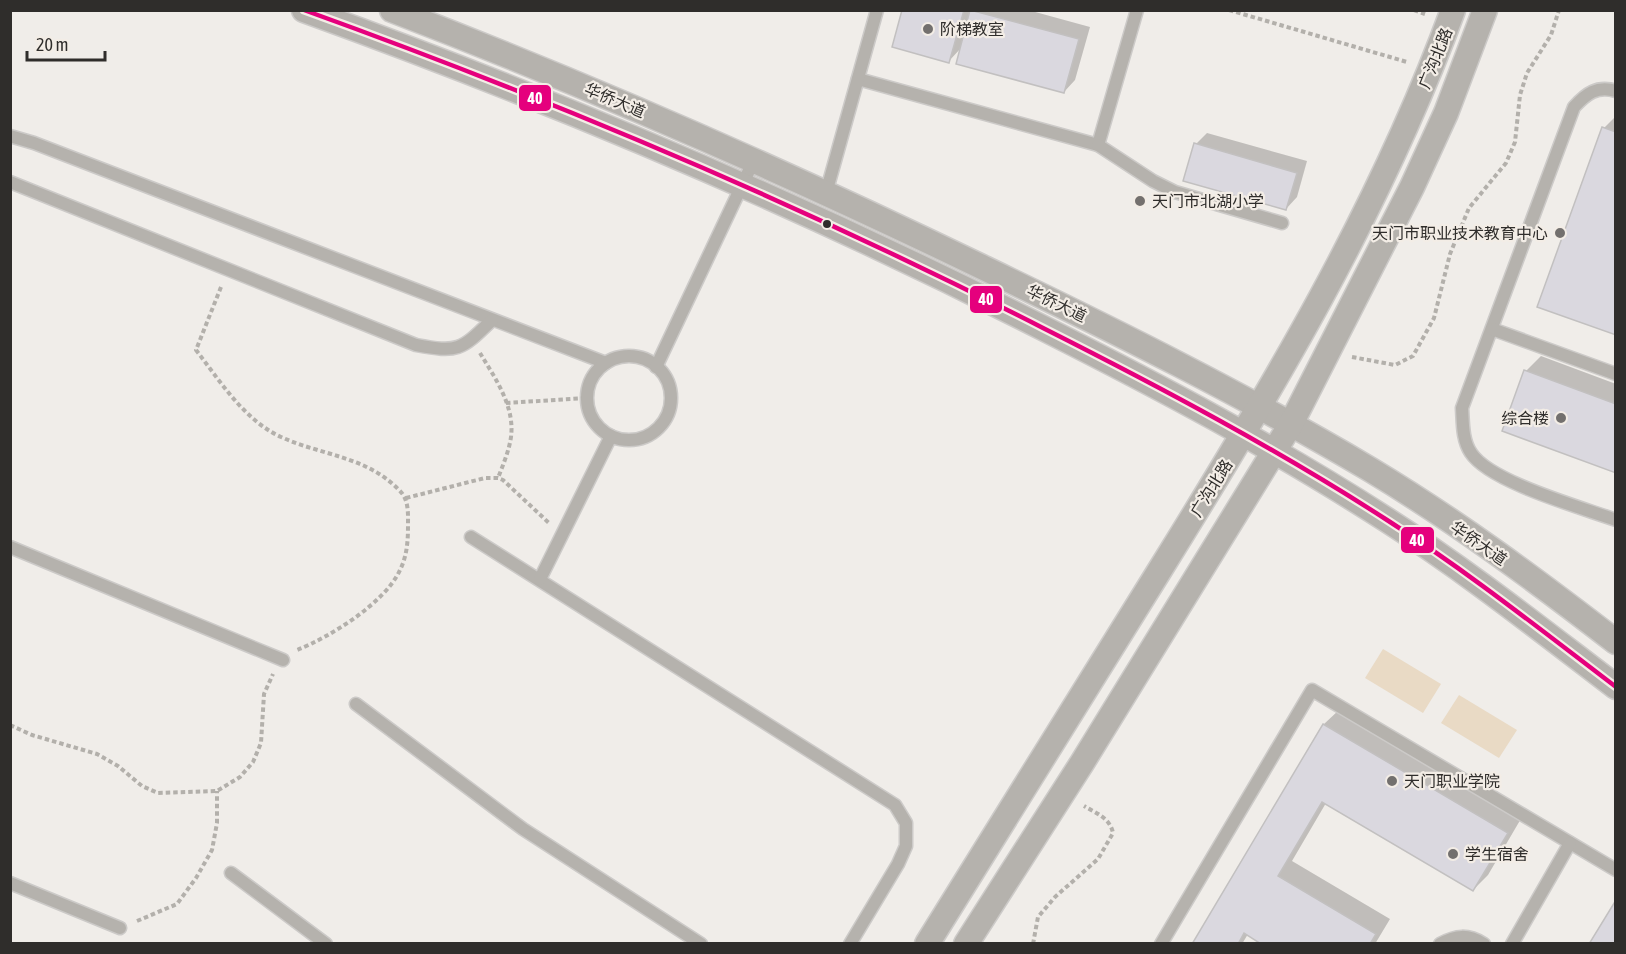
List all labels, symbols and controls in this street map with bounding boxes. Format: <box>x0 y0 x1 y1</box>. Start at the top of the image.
place label: 阶梯教室 <box>940 20 1004 38</box>
marker: 阶梯教室 <box>921 22 935 36</box>
scale bar <box>27 24 105 62</box>
street label: 广沟北路 <box>1415 25 1455 91</box>
text: 20 m <box>36 34 68 55</box>
street label: 华侨大道 <box>582 79 648 121</box>
line badge: 40 <box>518 84 552 112</box>
text: 40 <box>526 89 543 107</box>
place label: 天门市北湖小学 <box>1152 192 1264 210</box>
marker: 天门市北湖小学 <box>1133 194 1147 208</box>
unlabelled marker <box>821 218 833 230</box>
place label: 天门市职业技术教育中心 <box>1372 224 1548 242</box>
marker: 天门市职业技术教育中心 <box>1553 226 1567 240</box>
street label: 华侨大道 <box>1024 281 1090 325</box>
line badge: 40 <box>969 285 1003 314</box>
text: 40 <box>977 290 994 308</box>
place label: 综合楼 <box>1501 409 1549 427</box>
marker: 综合楼 <box>1554 411 1568 425</box>
street label: 广沟北路 <box>1186 456 1236 520</box>
street label: 华侨大道 <box>1448 517 1510 569</box>
line badge: 40 <box>1400 526 1435 554</box>
text: 40 <box>1408 531 1425 549</box>
place label: 天门职业学院 <box>1404 772 1500 790</box>
marker: 天门职业学院 <box>1385 774 1399 788</box>
place label: 学生宿舍 <box>1465 845 1529 863</box>
marker: 学生宿舍 <box>1446 847 1460 861</box>

